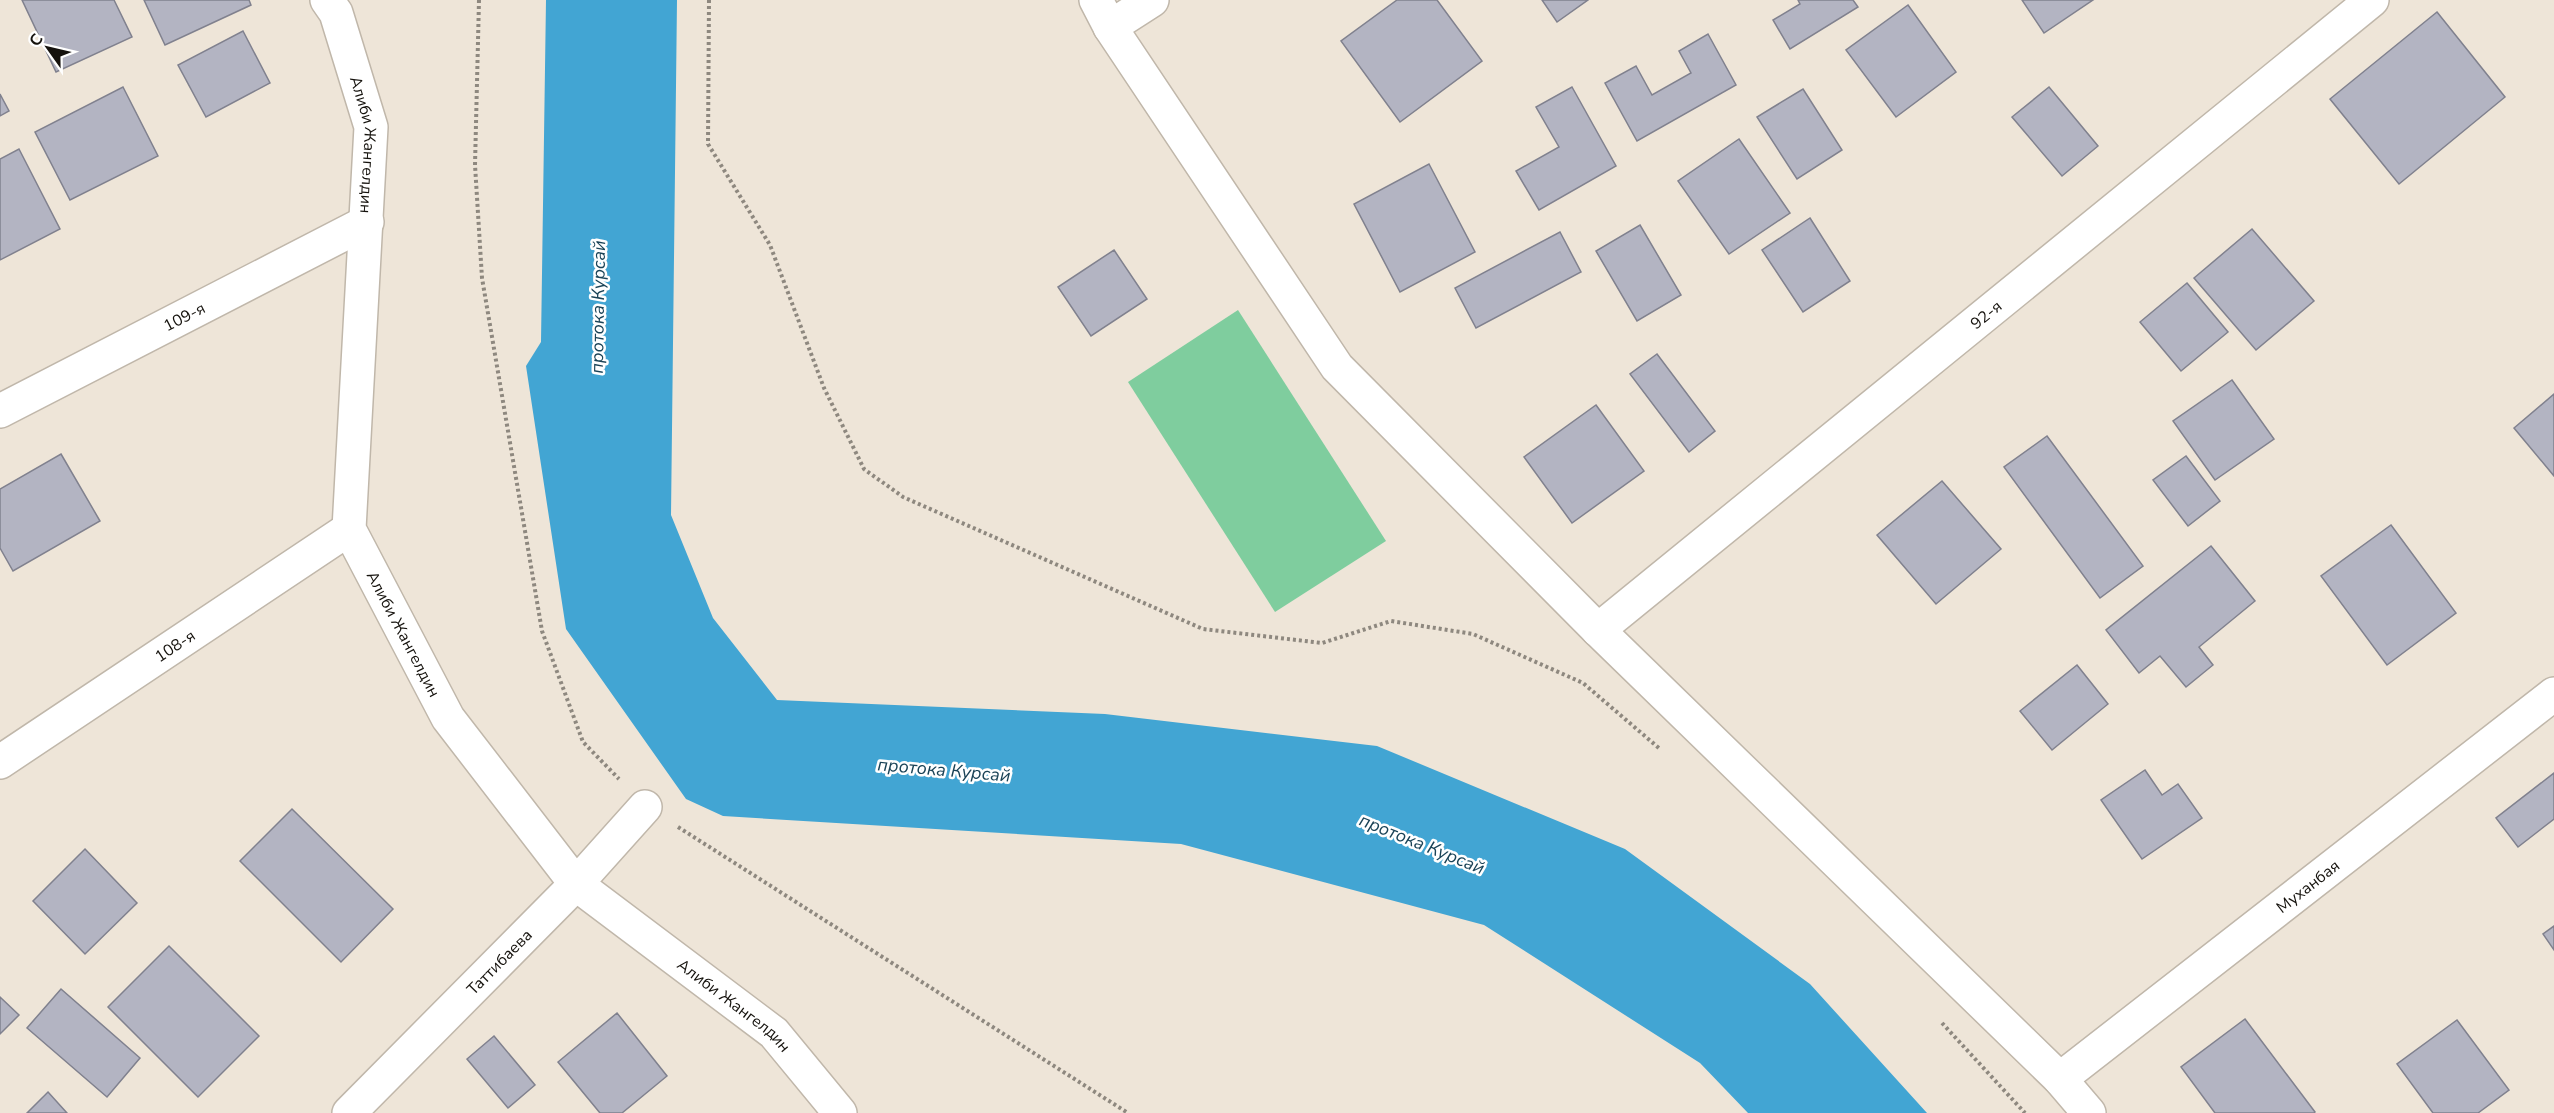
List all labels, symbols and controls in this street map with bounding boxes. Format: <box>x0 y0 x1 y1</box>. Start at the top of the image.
north arrow <box>18 18 78 78</box>
text: С <box>24 29 49 51</box>
street label: Алиби Жангелдин <box>344 74 381 214</box>
water label: протока Курсай <box>585 240 611 374</box>
street label: 92-я <box>1966 296 2007 335</box>
street label: 109-я <box>160 297 209 337</box>
street label: Алиби Жангелдин <box>361 567 445 701</box>
street label: 108-я <box>151 625 200 668</box>
water label: протока Курсай <box>877 752 1011 788</box>
water label: протока Курсай <box>1356 808 1488 880</box>
street label: Муханбая <box>2272 855 2345 918</box>
street label: Таттибаева <box>462 925 537 1000</box>
street label: Алиби Жангелдин <box>672 954 795 1057</box>

